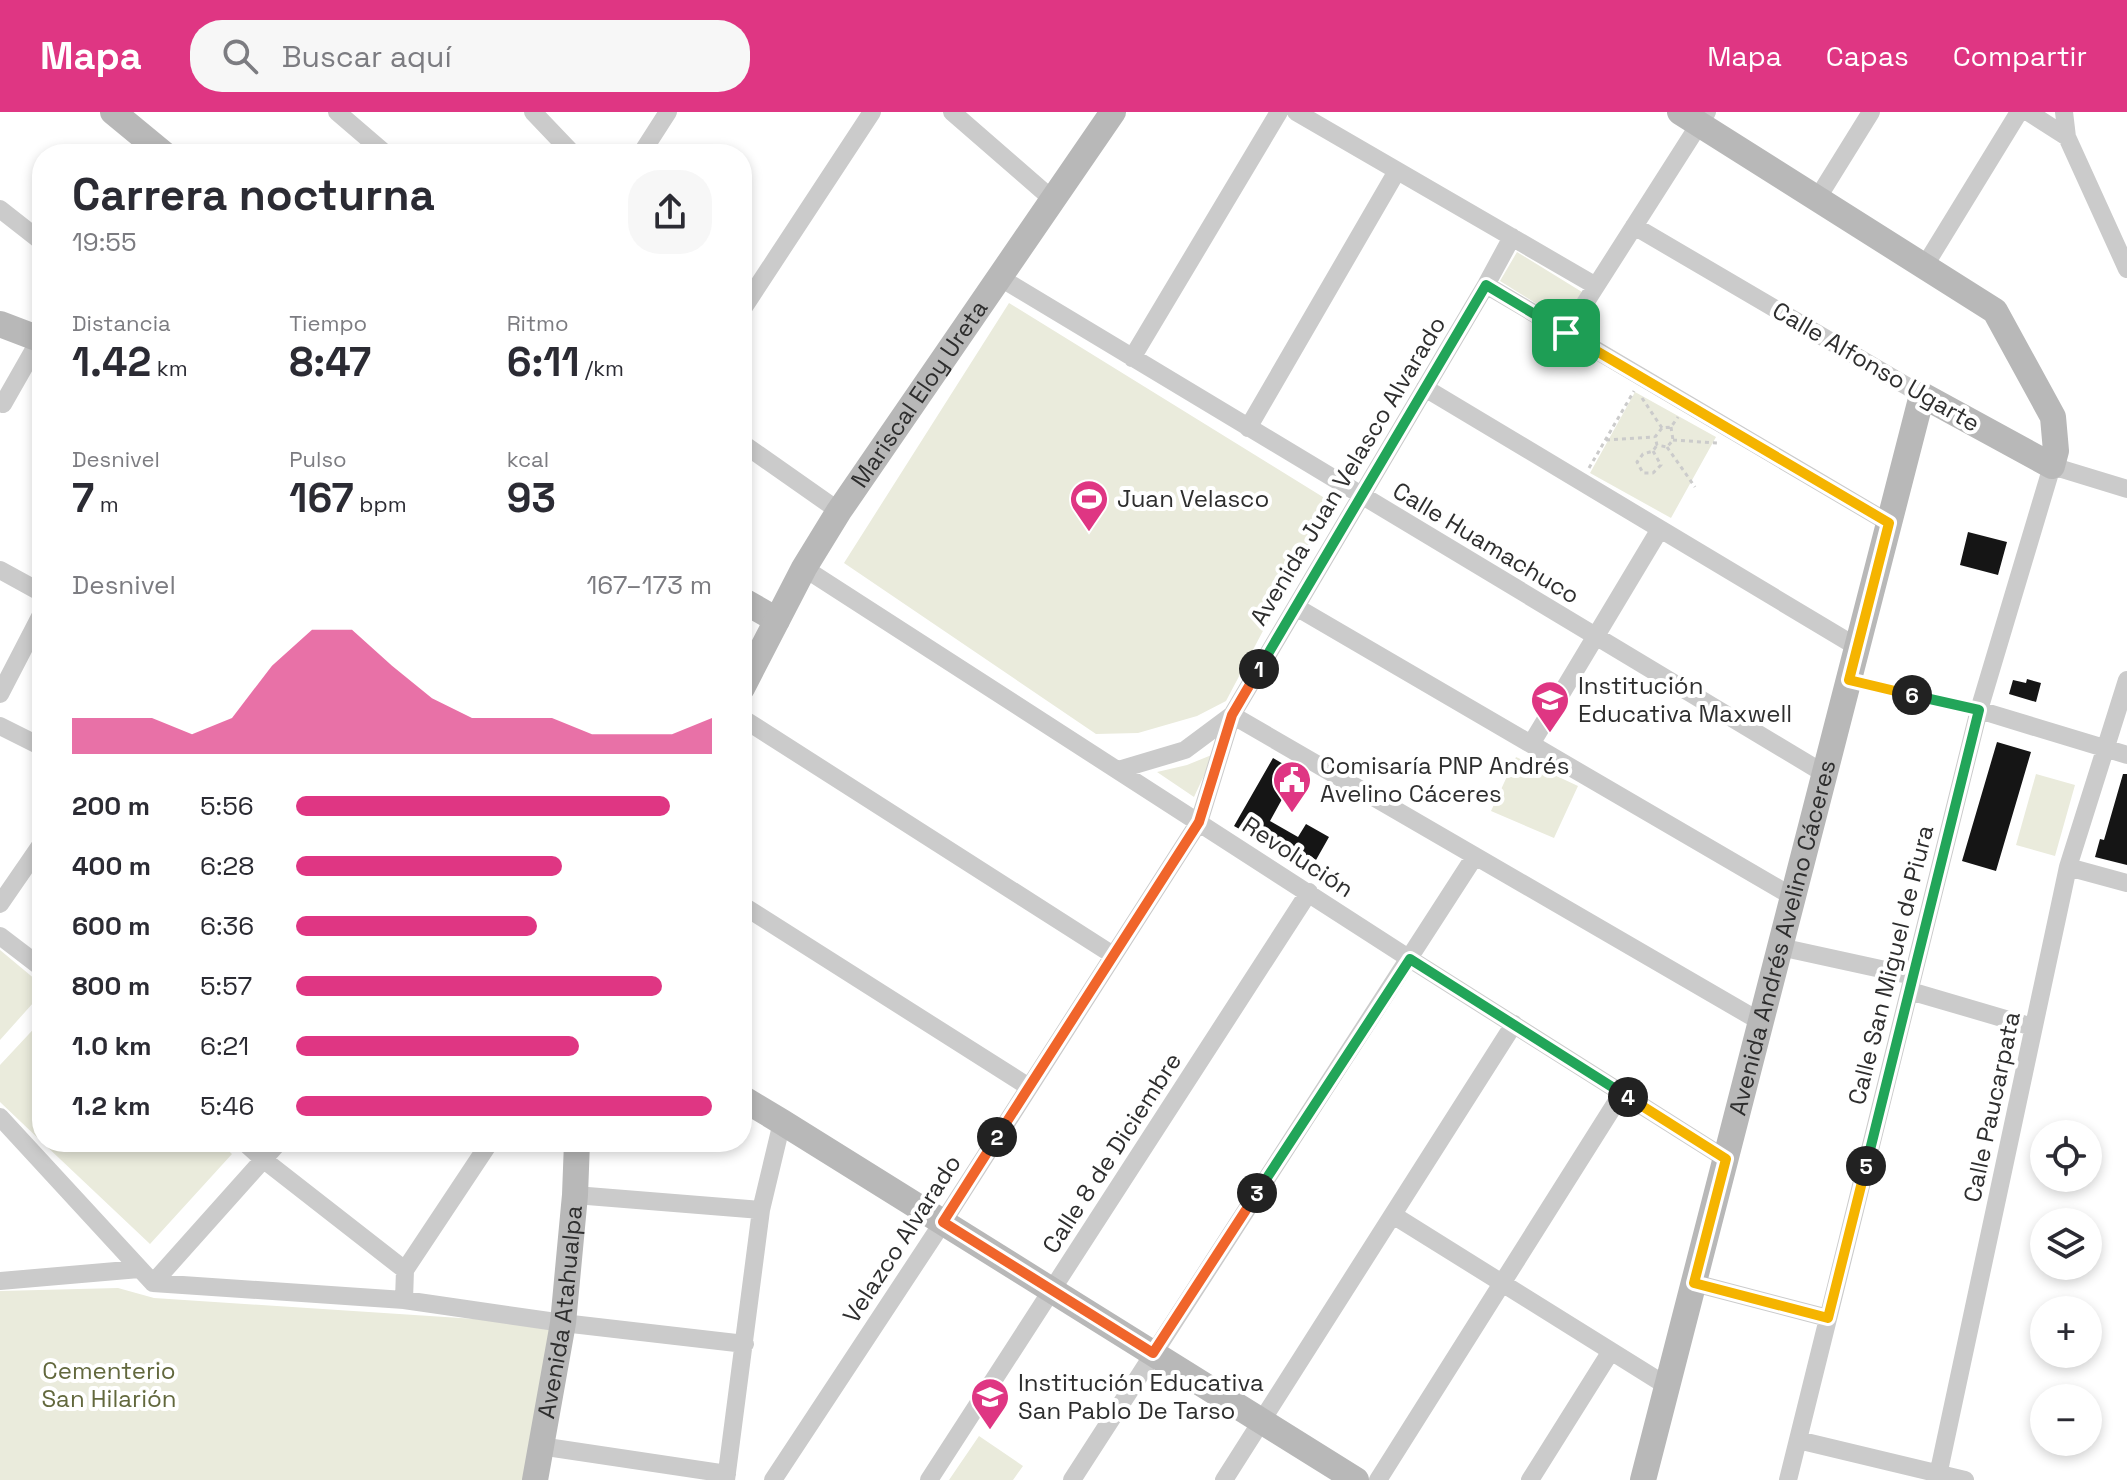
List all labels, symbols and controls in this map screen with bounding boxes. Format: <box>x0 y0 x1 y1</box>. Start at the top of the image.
search box <box>190 20 750 92</box>
text: Mapa <box>40 32 142 80</box>
icon: search <box>218 34 262 78</box>
text: Buscar aquí <box>282 37 452 76</box>
text: Mapa <box>1707 38 1782 74</box>
text: Capas <box>1826 38 1909 74</box>
text: Compartir <box>1953 38 2087 74</box>
text: Carrera nocturna <box>72 167 435 223</box>
button: share <box>628 170 712 254</box>
text: 19:55 <box>72 225 137 259</box>
street label: Mariscal Eloy Ureta <box>844 294 994 493</box>
street label: Calle Alfonso Ugarte <box>1767 295 1985 439</box>
pin <box>1532 299 1600 367</box>
text: Distancia <box>72 309 171 337</box>
text: Tiempo <box>289 309 367 337</box>
text: Ritmo <box>507 309 569 337</box>
street label: Avenida Juan Velasco Alvarado <box>1243 310 1452 631</box>
icon: arrive <box>1544 311 1588 355</box>
text: 1.42 <box>72 337 151 388</box>
text: 8:47 <box>289 337 371 388</box>
text: 6:11 <box>507 337 579 388</box>
text: km <box>151 354 188 382</box>
text: /km <box>579 354 624 382</box>
text: Desnivel <box>72 445 160 473</box>
text: Pulso <box>289 445 347 473</box>
text: kcal <box>507 445 549 473</box>
text: 7 <box>72 473 94 524</box>
text: 167 <box>289 473 354 524</box>
text: 93 <box>507 473 556 524</box>
street label: Calle Huamachuco <box>1387 475 1585 611</box>
sports icon: Juan Velasco <box>1068 478 1110 533</box>
place label: Juan Velasco <box>1117 483 1269 514</box>
text: m <box>94 490 119 518</box>
text: bpm <box>354 490 407 518</box>
text: Desnivel <box>72 568 176 602</box>
text: 167–173 m <box>586 568 712 602</box>
pin: 1 <box>1239 649 1279 689</box>
text: 1 <box>1254 655 1264 683</box>
place label: Institución Educativa Maxwell <box>1578 670 1792 729</box>
pin: 6 <box>1892 675 1932 715</box>
school or university icon: Institución Educativa Maxwell <box>1529 679 1571 734</box>
text: 6 <box>1905 681 1919 709</box>
place label: Comisaría PNP Andrés Avelino Cáceres <box>1320 750 1569 809</box>
street label: Avenida Andrés Avelino Cáceres <box>1721 757 1843 1118</box>
public building icon: Comisaría PNP Andrés Avelino Cáceres <box>1271 759 1313 814</box>
text: 200 m <box>72 789 150 823</box>
text: 5:56 <box>200 789 254 823</box>
street label: Revolución <box>1237 809 1360 904</box>
street label: Calle San Miguel de Piura <box>1841 822 1940 1108</box>
text: 400 m <box>72 849 151 883</box>
text: 6:28 <box>200 849 254 883</box>
text: 600 m <box>72 909 151 943</box>
text: 6:36 <box>200 909 254 943</box>
text: 800 m <box>72 969 150 1003</box>
text: 5:57 <box>200 969 252 1003</box>
street label: Calle Paucarpata <box>1956 1009 2027 1205</box>
text: 1.0 km <box>72 1029 152 1063</box>
text: 6:21 <box>200 1029 249 1063</box>
street label: Calle 8 de Diciembre <box>1035 1046 1188 1259</box>
pin: 4 <box>1608 1077 1648 1117</box>
text: 4 <box>1621 1083 1635 1111</box>
text: 1.2 km <box>72 1089 150 1123</box>
text: 5:46 <box>200 1089 254 1123</box>
pin: 2 <box>977 1117 1017 1157</box>
map controls <box>2030 1120 2102 1456</box>
button: locate <box>2030 1120 2102 1192</box>
text: 2 <box>990 1123 1004 1151</box>
pin: 5 <box>1846 1146 1886 1186</box>
street label: Velazco Alvarado <box>836 1149 968 1329</box>
text: 5 <box>1859 1152 1873 1180</box>
pin: 3 <box>1237 1173 1277 1213</box>
text: 3 <box>1250 1179 1264 1207</box>
street label: Avenida Atahualpa <box>530 1204 589 1421</box>
button: layers <box>2030 1208 2102 1280</box>
button: + <box>2030 1296 2102 1368</box>
park label: Cementerio San Hilarión <box>41 1355 177 1414</box>
place label: Institución Educativa San Pablo De Tarso <box>1018 1367 1264 1426</box>
school or university icon: Institución Educativa San Pablo De Tarso <box>969 1376 1011 1431</box>
button: − <box>2030 1384 2102 1456</box>

